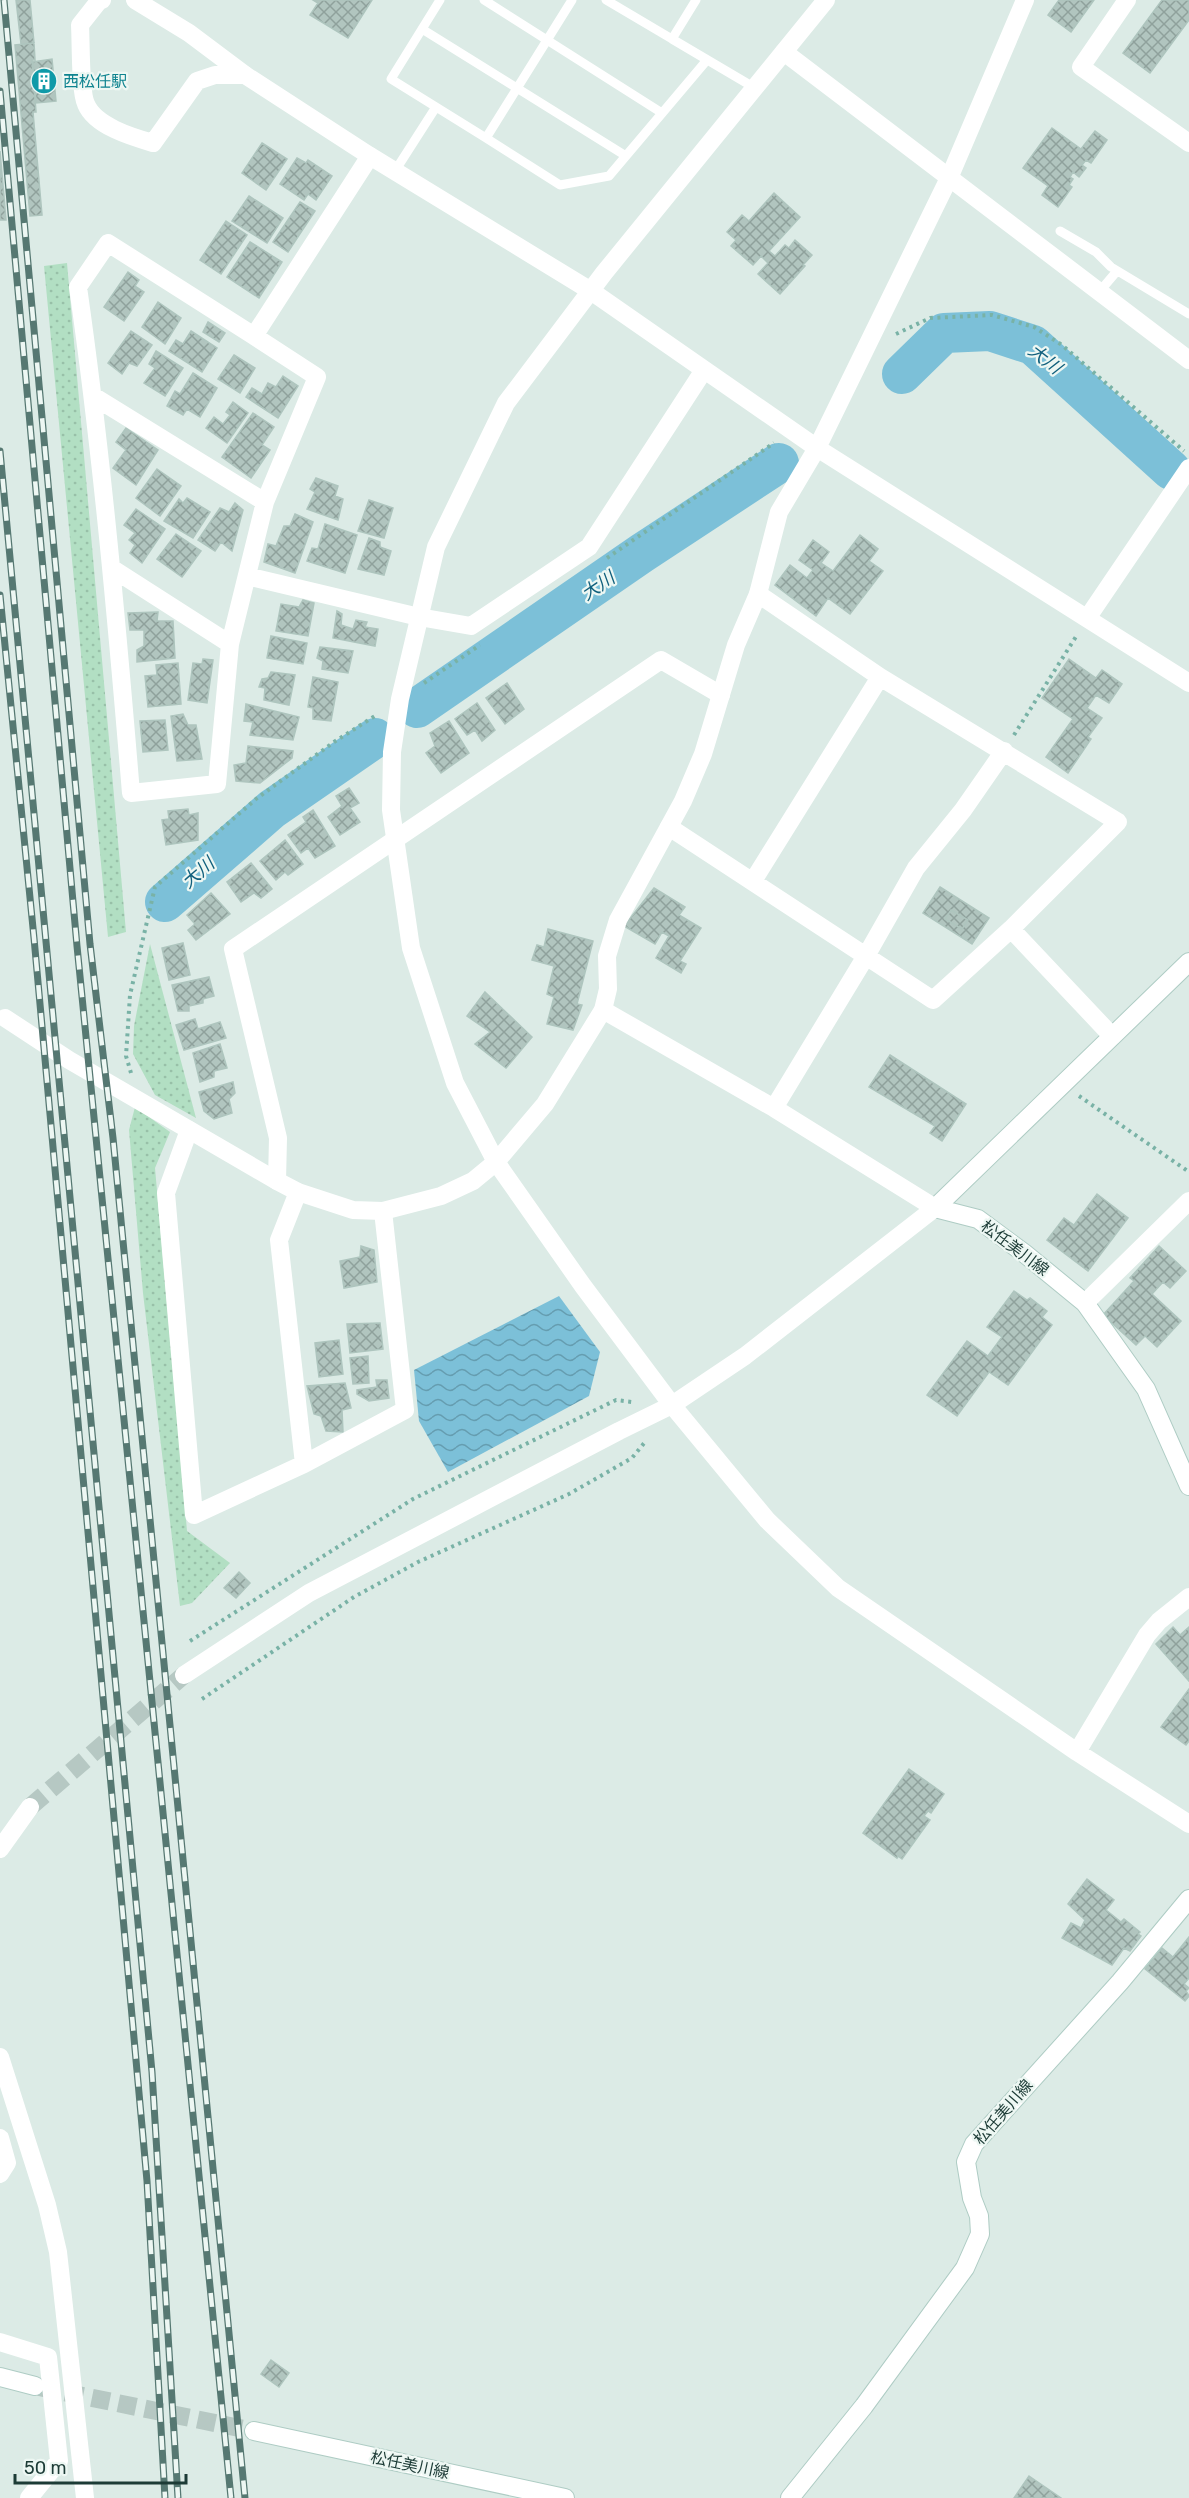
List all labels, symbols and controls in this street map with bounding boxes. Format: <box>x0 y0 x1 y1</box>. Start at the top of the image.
building icon: 西松任駅 <box>29 66 59 96</box>
place label: 西松任駅 <box>63 72 127 91</box>
water label: 大川 <box>1024 339 1068 380</box>
water label: 大川 <box>577 566 621 605</box>
water label: 大川 <box>177 852 220 893</box>
street label: 松任美川線 <box>977 1216 1053 1280</box>
street label: 松任美川線 <box>970 2076 1036 2148</box>
scale bar <box>15 2447 186 2485</box>
street label: 松任美川線 <box>369 2447 451 2483</box>
text: 50 m <box>24 2457 67 2479</box>

